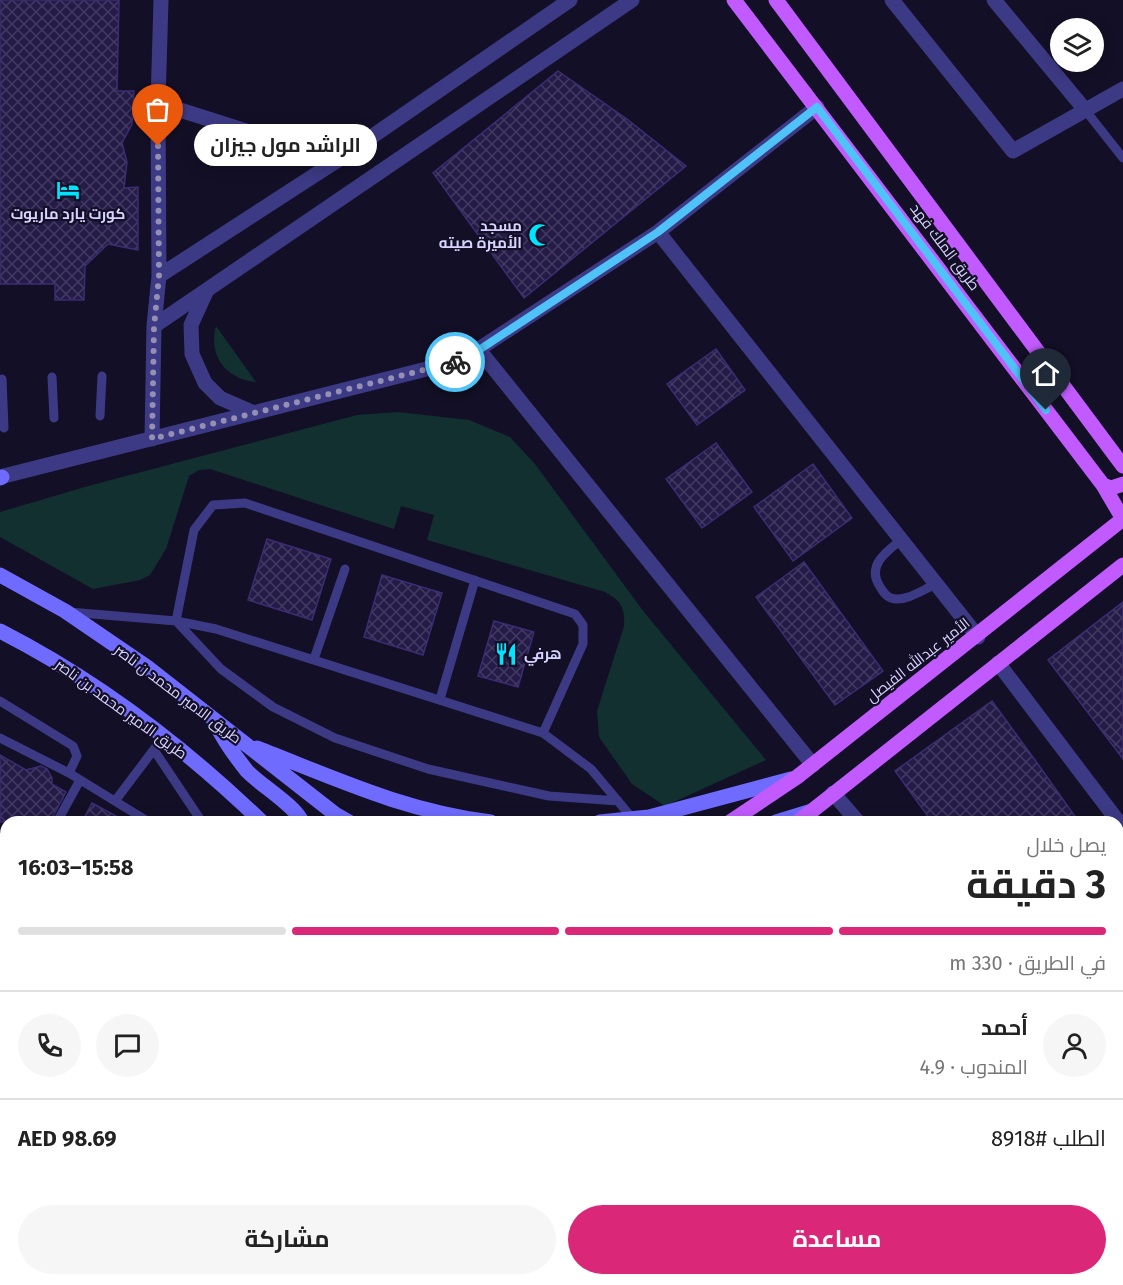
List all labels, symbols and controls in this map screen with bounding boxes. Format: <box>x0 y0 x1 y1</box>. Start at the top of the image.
map controls <box>1050 18 1104 72</box>
button: layers <box>1050 18 1104 72</box>
pin <box>132 84 183 146</box>
icon: bag <box>141 93 174 126</box>
callout: الراشد مول جيزان <box>194 125 377 167</box>
text: الراشد مول جيزان <box>210 133 361 157</box>
hotel icon: كورت يارد ماريوت <box>55 177 81 203</box>
street label: طريق الملك فهد <box>906 200 984 295</box>
place label: كورت يارد ماريوت <box>11 205 125 223</box>
place label: مسجد الأميرة صيته <box>439 217 522 252</box>
mosque icon: مسجد الأميرة صيته <box>527 222 553 248</box>
courier <box>425 332 485 392</box>
icon: bike <box>439 346 472 379</box>
pin <box>1020 348 1071 410</box>
icon: home <box>1029 357 1062 390</box>
street label: الأمير عبدالله الفيصل <box>862 613 974 707</box>
street label: طريق الامير محمد ن ناصر <box>110 640 245 748</box>
restaurant icon: هرفي <box>493 641 519 667</box>
place label: هرفي <box>524 645 562 666</box>
street label: طريق الامير محمد بن ناصر <box>50 655 190 764</box>
text: يصل خلال <box>1026 833 1106 857</box>
text: 15:58–16:03 <box>18 854 133 881</box>
text: 3 دقيقة <box>966 862 1106 908</box>
text: في الطريق · 330 m <box>949 951 1106 975</box>
button: phone <box>18 1014 81 1077</box>
button: chat <box>96 1014 159 1077</box>
text: أحمد <box>981 1014 1028 1041</box>
button: person <box>1043 1014 1106 1077</box>
text: المندوب · 4.9 <box>919 1055 1028 1079</box>
text: AED 98.69 <box>18 1125 117 1152</box>
text: الطلب #8918 <box>991 1125 1106 1152</box>
button: مشاركة <box>18 1205 556 1274</box>
button: مساعدة <box>568 1205 1106 1274</box>

